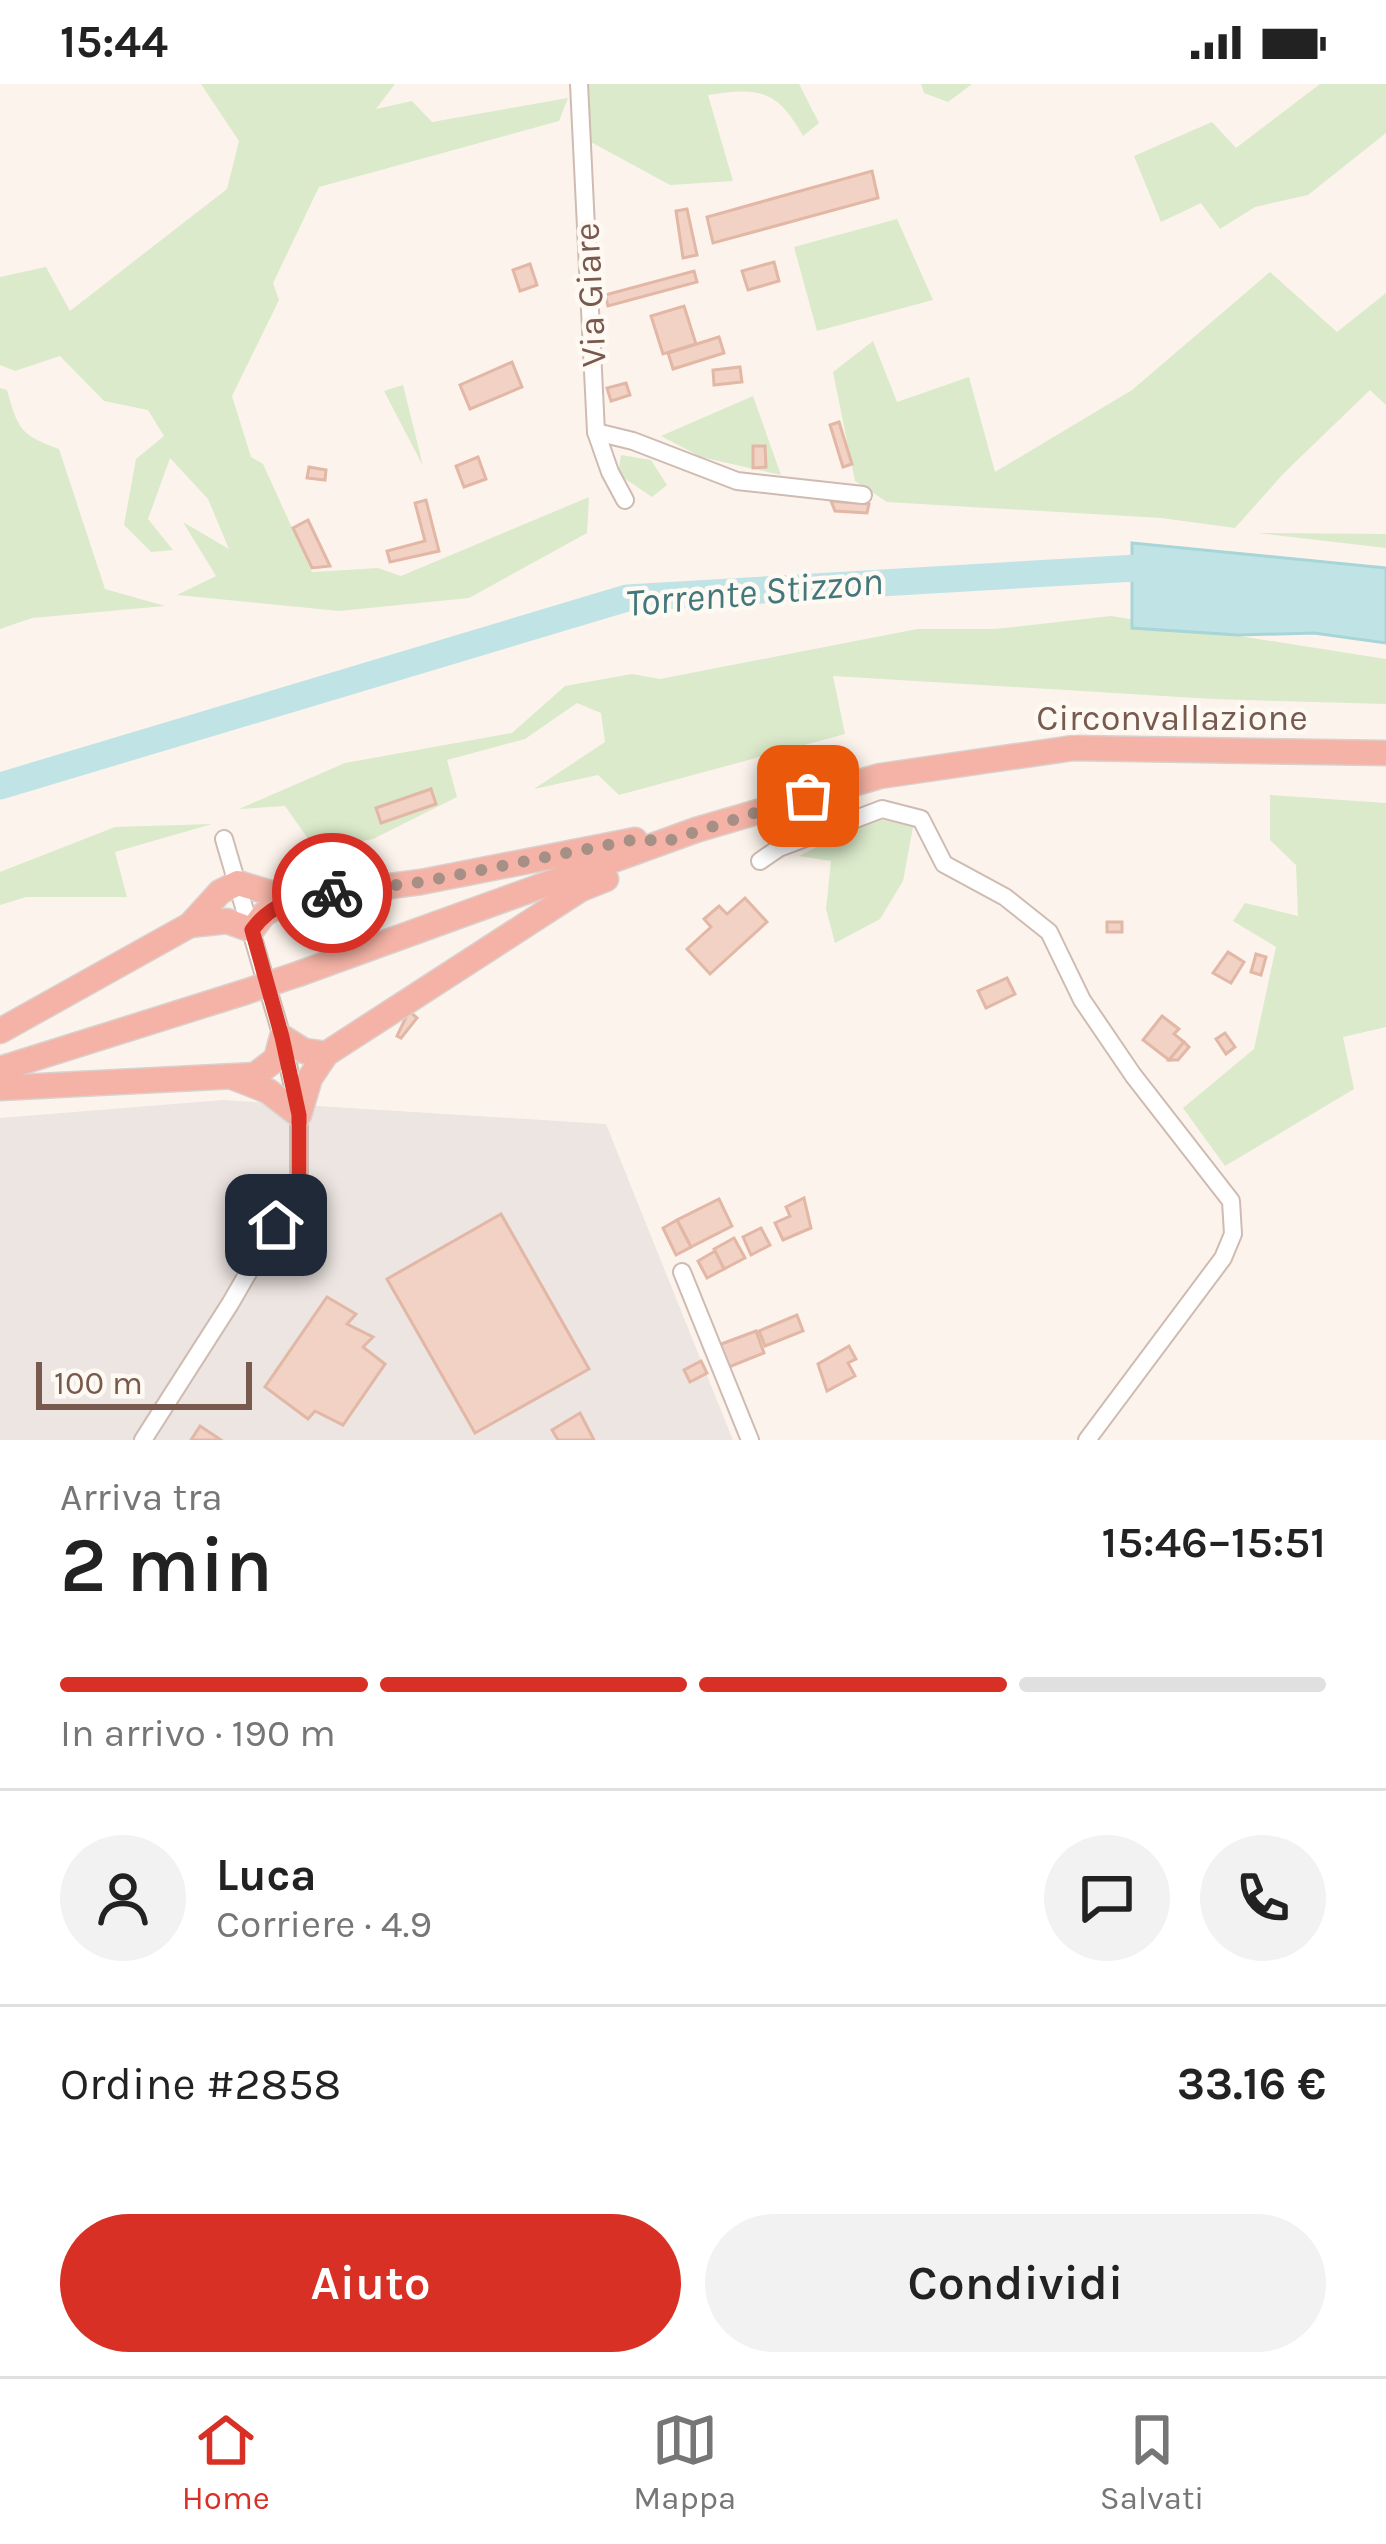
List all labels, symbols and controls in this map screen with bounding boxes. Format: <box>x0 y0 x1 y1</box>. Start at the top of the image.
text: 15:44 <box>60 16 168 68</box>
street label: Via Giare <box>565 222 615 368</box>
water label: Torrente Stizzon <box>624 558 885 626</box>
street label: Circonvallazione <box>1036 697 1308 739</box>
pin <box>757 745 859 847</box>
icon: bag <box>775 763 841 829</box>
courier <box>272 833 392 953</box>
icon: bike <box>299 860 365 926</box>
pin <box>225 1174 327 1276</box>
icon: home <box>243 1192 309 1258</box>
scale bar <box>36 1356 252 1409</box>
text: 100 m <box>54 1364 143 1402</box>
text: Arriva tra <box>60 1474 223 1520</box>
text: 15:46–15:51 <box>1101 1516 1326 1568</box>
text: 2 min <box>60 1519 273 1611</box>
text: In arrivo · 190 m <box>60 1710 336 1756</box>
button: person <box>60 1835 186 1961</box>
button: chat <box>1044 1835 1170 1961</box>
button: phone <box>1200 1835 1326 1961</box>
text: Luca <box>216 1849 317 1901</box>
text: Corriere · 4.9 <box>216 1901 432 1947</box>
text: Ordine #2858 <box>60 2058 341 2110</box>
text: 33.16 € <box>1177 2058 1326 2110</box>
button: Aiuto <box>60 2214 681 2352</box>
button: Condividi <box>705 2214 1326 2352</box>
tab: Home <box>182 2407 270 2517</box>
tab: Mappa <box>633 2407 736 2517</box>
tab: Salvati <box>1100 2407 1204 2517</box>

